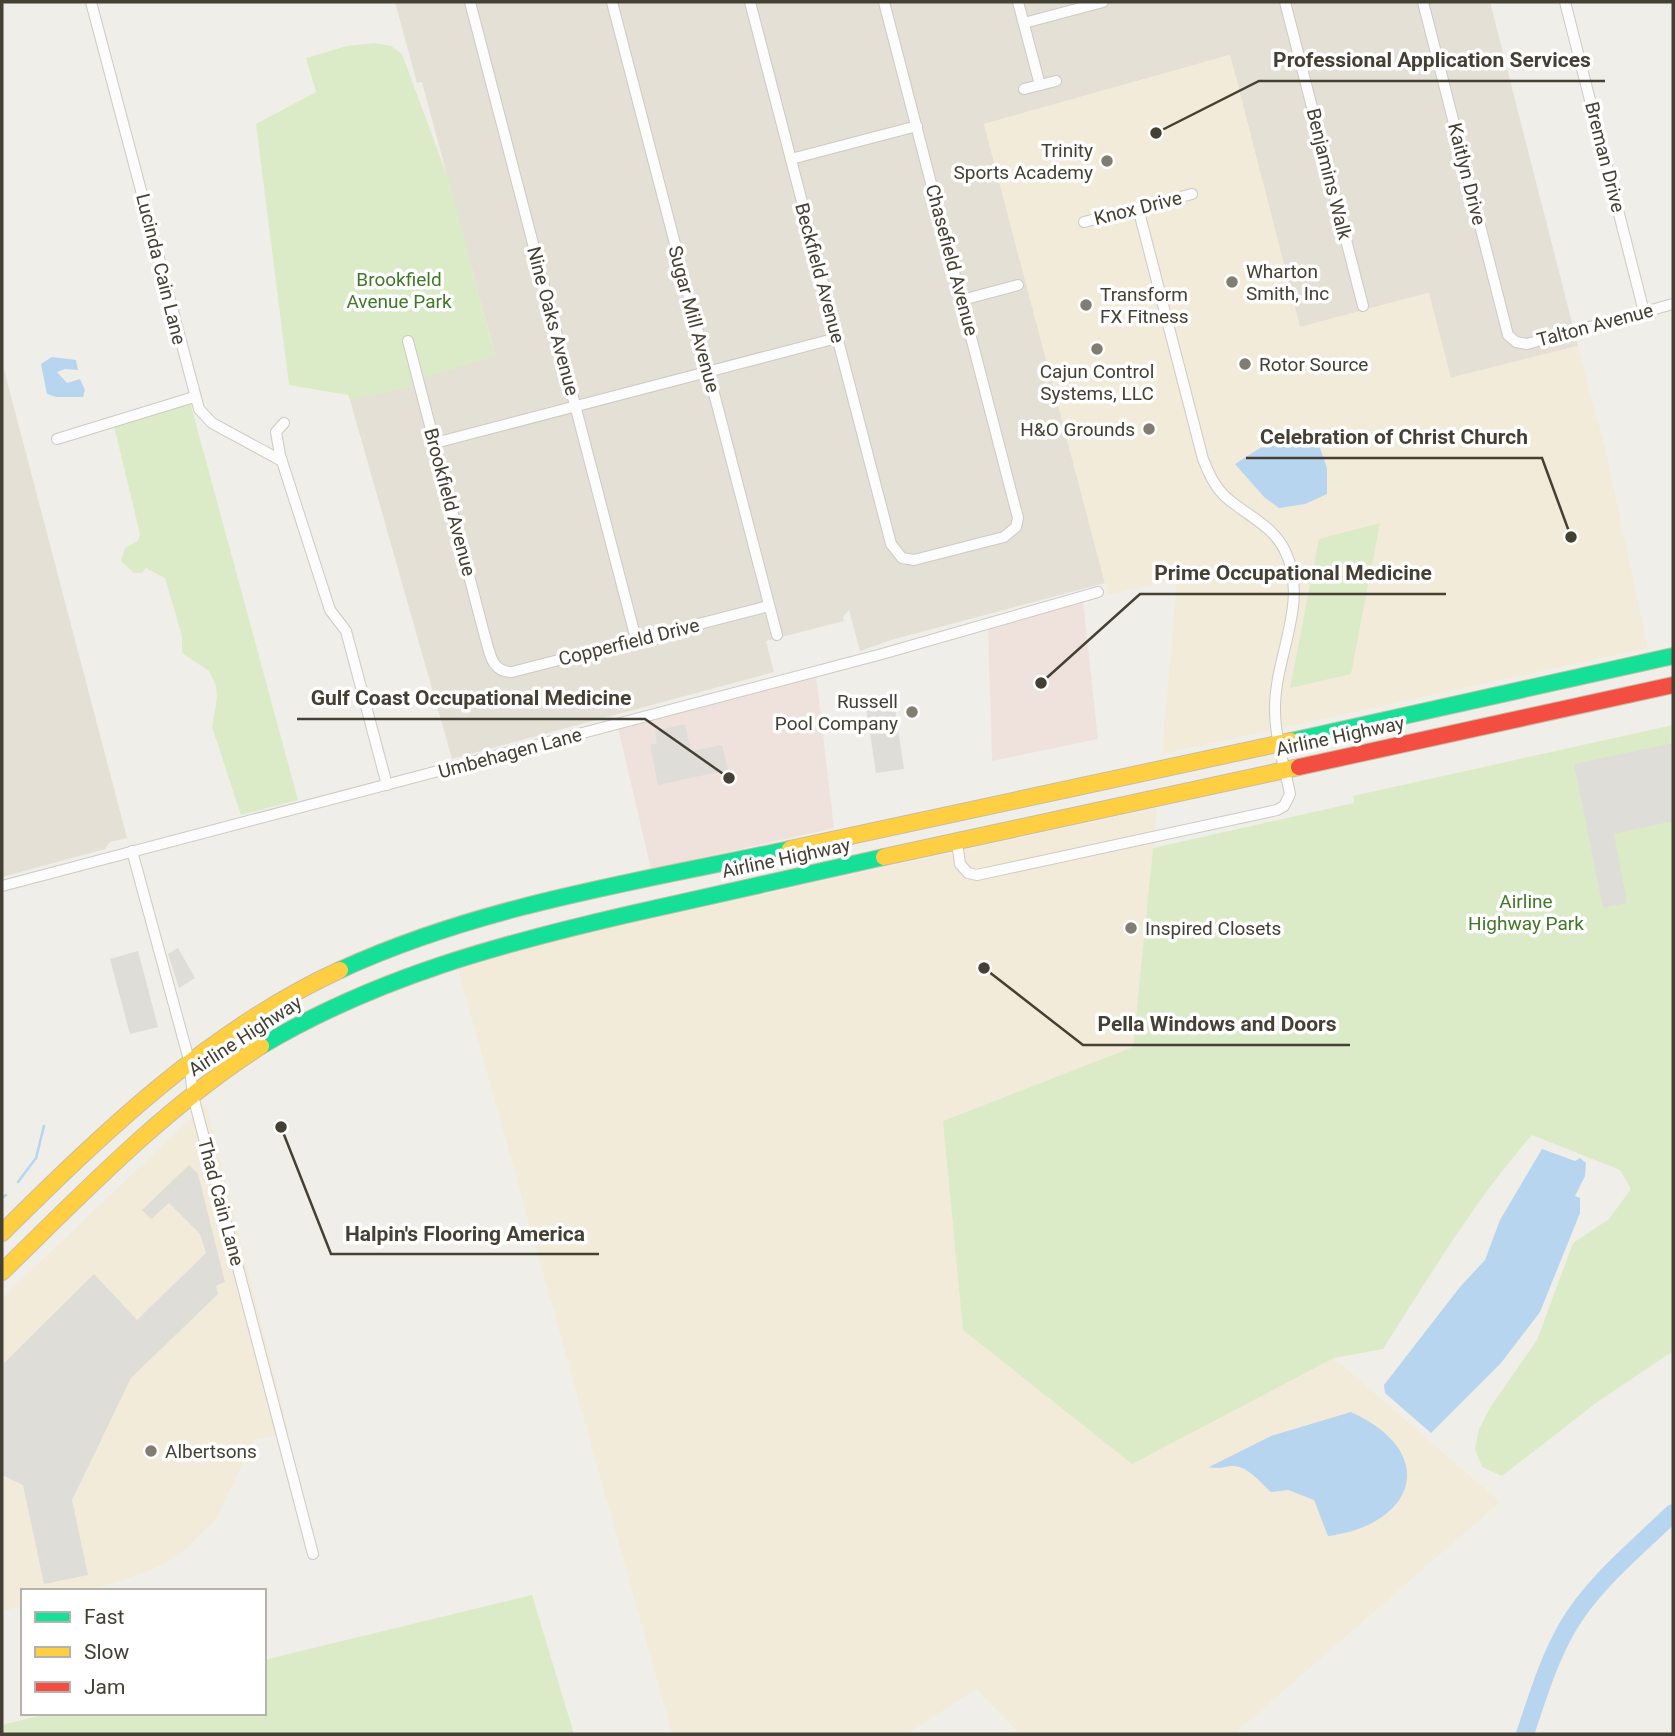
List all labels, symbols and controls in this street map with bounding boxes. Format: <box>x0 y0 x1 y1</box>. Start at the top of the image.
callout: Professional Application Services <box>1259 39 1605 81</box>
text: Professional Application Services <box>1273 48 1591 72</box>
street label: Breman Drive <box>1580 99 1630 215</box>
street label: Benjamins Walk <box>1302 106 1357 242</box>
street label: Kaitlyn Drive <box>1443 120 1491 228</box>
place label: Trinity Sports Academy <box>953 139 1093 184</box>
marker: Trinity Sports Academy <box>1099 153 1115 169</box>
street label: Chasefield Avenue <box>921 182 983 338</box>
street label: Knox Drive <box>1092 186 1184 230</box>
street label: Lucinda Cain Lane <box>131 191 191 347</box>
street label: Beckfield Avenue <box>790 200 850 346</box>
street label: Sugar Mill Avenue <box>663 243 725 395</box>
street label: Nine Oaks Avenue <box>522 244 584 398</box>
place label: Wharton Smith, Inc <box>1246 260 1329 305</box>
park label: Brookfield Avenue Park <box>346 268 452 313</box>
marker: Wharton Smith, Inc <box>1224 274 1240 290</box>
place label: Transform FX Fitness <box>1100 283 1189 328</box>
marker: Transform FX Fitness <box>1078 297 1094 313</box>
street label: Talton Avenue <box>1534 298 1656 352</box>
marker: Cajun Control Systems, LLC <box>1089 341 1105 357</box>
place label: Rotor Source <box>1259 353 1368 376</box>
marker: Rotor Source <box>1237 356 1253 372</box>
place label: Cajun Control Systems, LLC <box>1040 360 1154 405</box>
callout: Celebration of Christ Church <box>1246 416 1542 458</box>
place label: H&O Grounds <box>1020 418 1135 441</box>
marker: H&O Grounds <box>1141 421 1157 437</box>
text: Celebration of Christ Church <box>1260 425 1528 449</box>
street label: Brookfield Avenue <box>419 426 481 578</box>
callout: Prime Occupational Medicine <box>1140 552 1446 594</box>
text: Prime Occupational Medicine <box>1154 561 1432 585</box>
street label: Copperfield Drive <box>556 613 702 671</box>
callout: Gulf Coast Occupational Medicine <box>297 677 645 719</box>
text: Gulf Coast Occupational Medicine <box>311 686 631 710</box>
place label: Russell Pool Company <box>775 690 898 735</box>
marker: Russell Pool Company <box>904 704 920 720</box>
street label: Airline Highway <box>1274 711 1406 761</box>
street label: Umbehagen Lane <box>436 723 584 783</box>
street label: Airline Highway <box>720 833 852 883</box>
park label: Airline Highway Park <box>1468 890 1584 935</box>
place label: Inspired Closets <box>1145 917 1281 940</box>
marker: Inspired Closets <box>1123 920 1139 936</box>
street label: Airline Highway <box>184 991 306 1081</box>
callout: Pella Windows and Doors <box>1083 1003 1350 1045</box>
text: Pella Windows and Doors <box>1097 1012 1337 1036</box>
street label: Thad Cain Lane <box>193 1136 249 1268</box>
callout: Halpin's Flooring America <box>331 1212 599 1254</box>
text: Halpin's Flooring America <box>345 1222 585 1246</box>
place label: Albertsons <box>165 1440 257 1463</box>
marker: Albertsons <box>143 1443 159 1459</box>
legend <box>21 1589 266 1715</box>
text: Fast <box>84 1605 125 1629</box>
text: Slow <box>84 1640 130 1664</box>
text: Jam <box>84 1675 125 1699</box>

